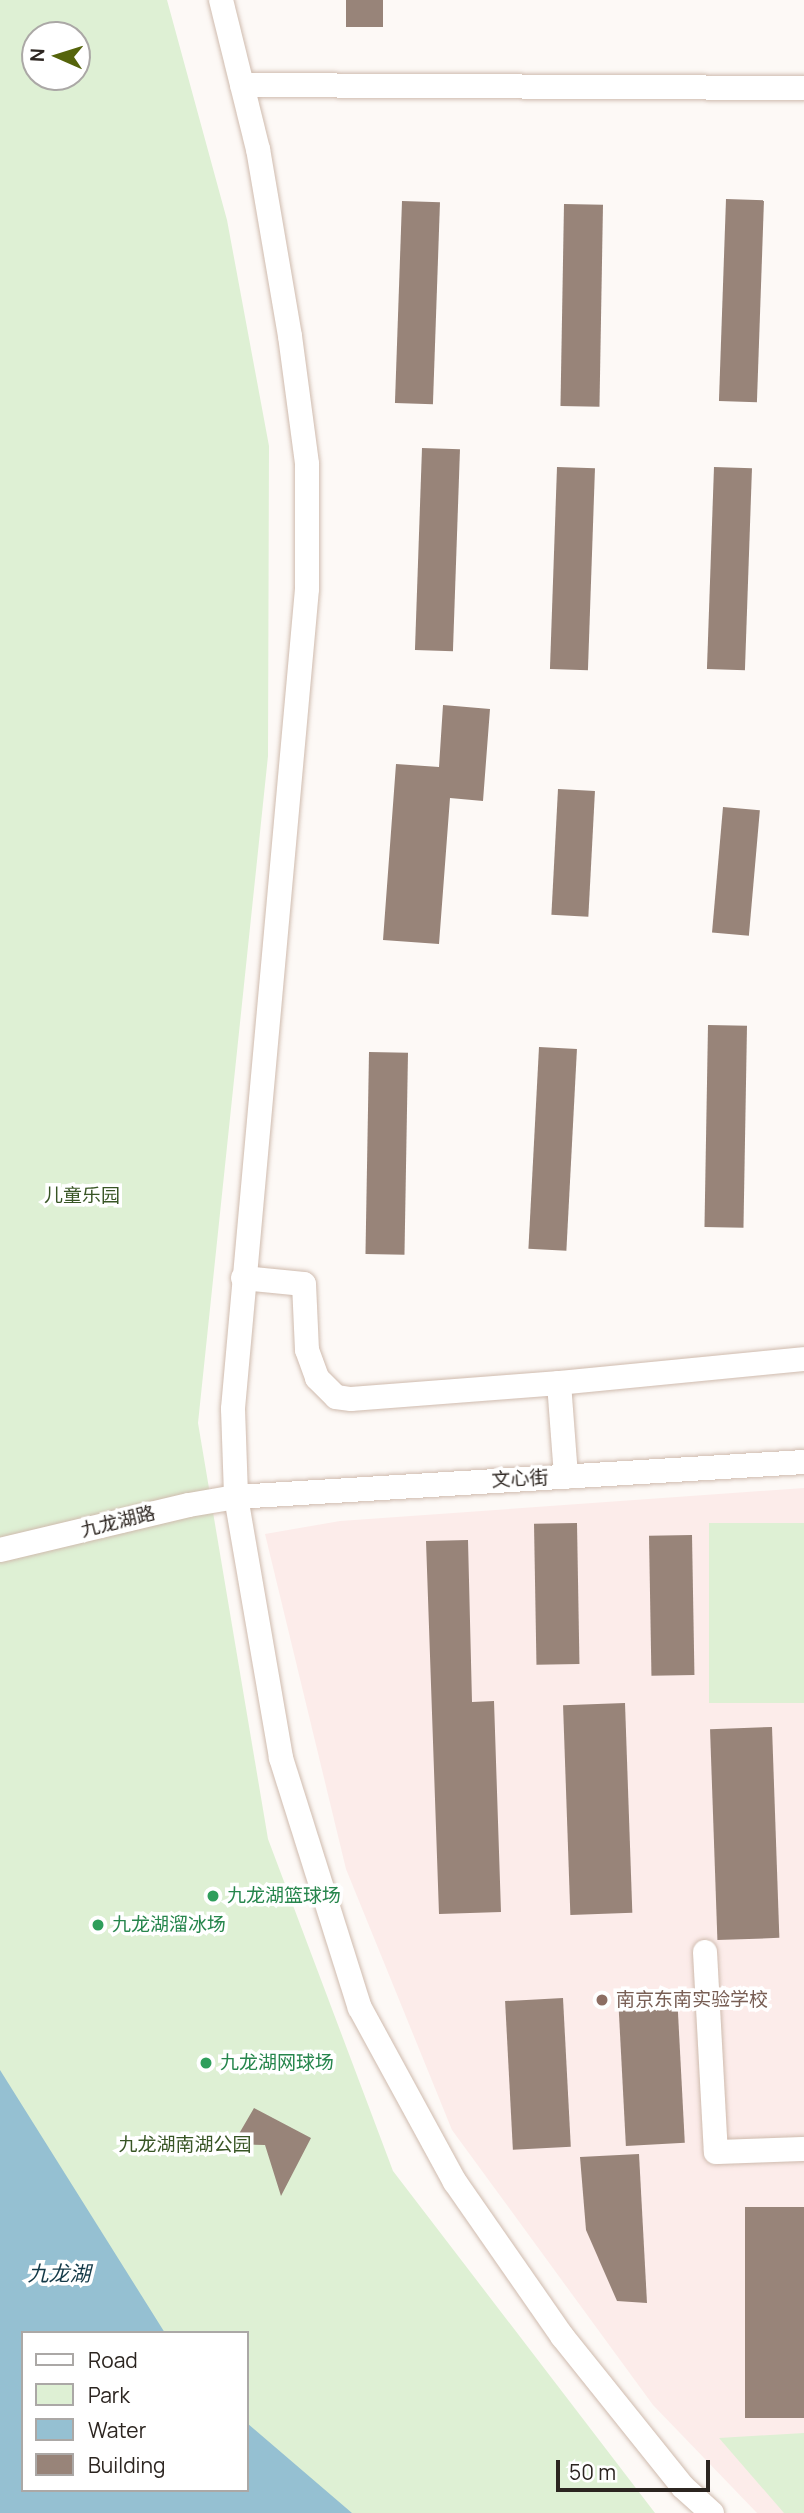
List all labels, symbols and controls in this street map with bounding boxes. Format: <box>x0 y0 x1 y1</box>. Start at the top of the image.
north arrow <box>21 21 91 91</box>
text: N <box>24 48 50 63</box>
park label: 儿童乐园 <box>44 1185 120 1207</box>
street label: 文心街 <box>491 1466 549 1492</box>
street label: 九龙湖路 <box>78 1502 158 1542</box>
place label: 九龙湖篮球场 <box>227 1885 341 1907</box>
marker: 九龙湖篮球场 <box>205 1888 221 1904</box>
place label: 九龙湖溜冰场 <box>112 1914 226 1936</box>
marker: 九龙湖溜冰场 <box>90 1917 106 1933</box>
place label: 南京东南实验学校 <box>616 1989 768 2011</box>
marker: 南京东南实验学校 <box>594 1992 610 2008</box>
place label: 九龙湖网球场 <box>220 2052 334 2074</box>
marker: 九龙湖网球场 <box>198 2055 214 2071</box>
park label: 九龙湖南湖公园 <box>119 2134 251 2156</box>
water label: 九龙湖 <box>28 2260 90 2286</box>
legend <box>21 2331 248 2492</box>
text: Road <box>88 2346 138 2374</box>
text: Park <box>88 2381 130 2409</box>
text: Water <box>88 2416 146 2444</box>
scale bar <box>559 2446 713 2490</box>
text: Building <box>88 2451 165 2479</box>
text: 50 m <box>569 2458 616 2486</box>

